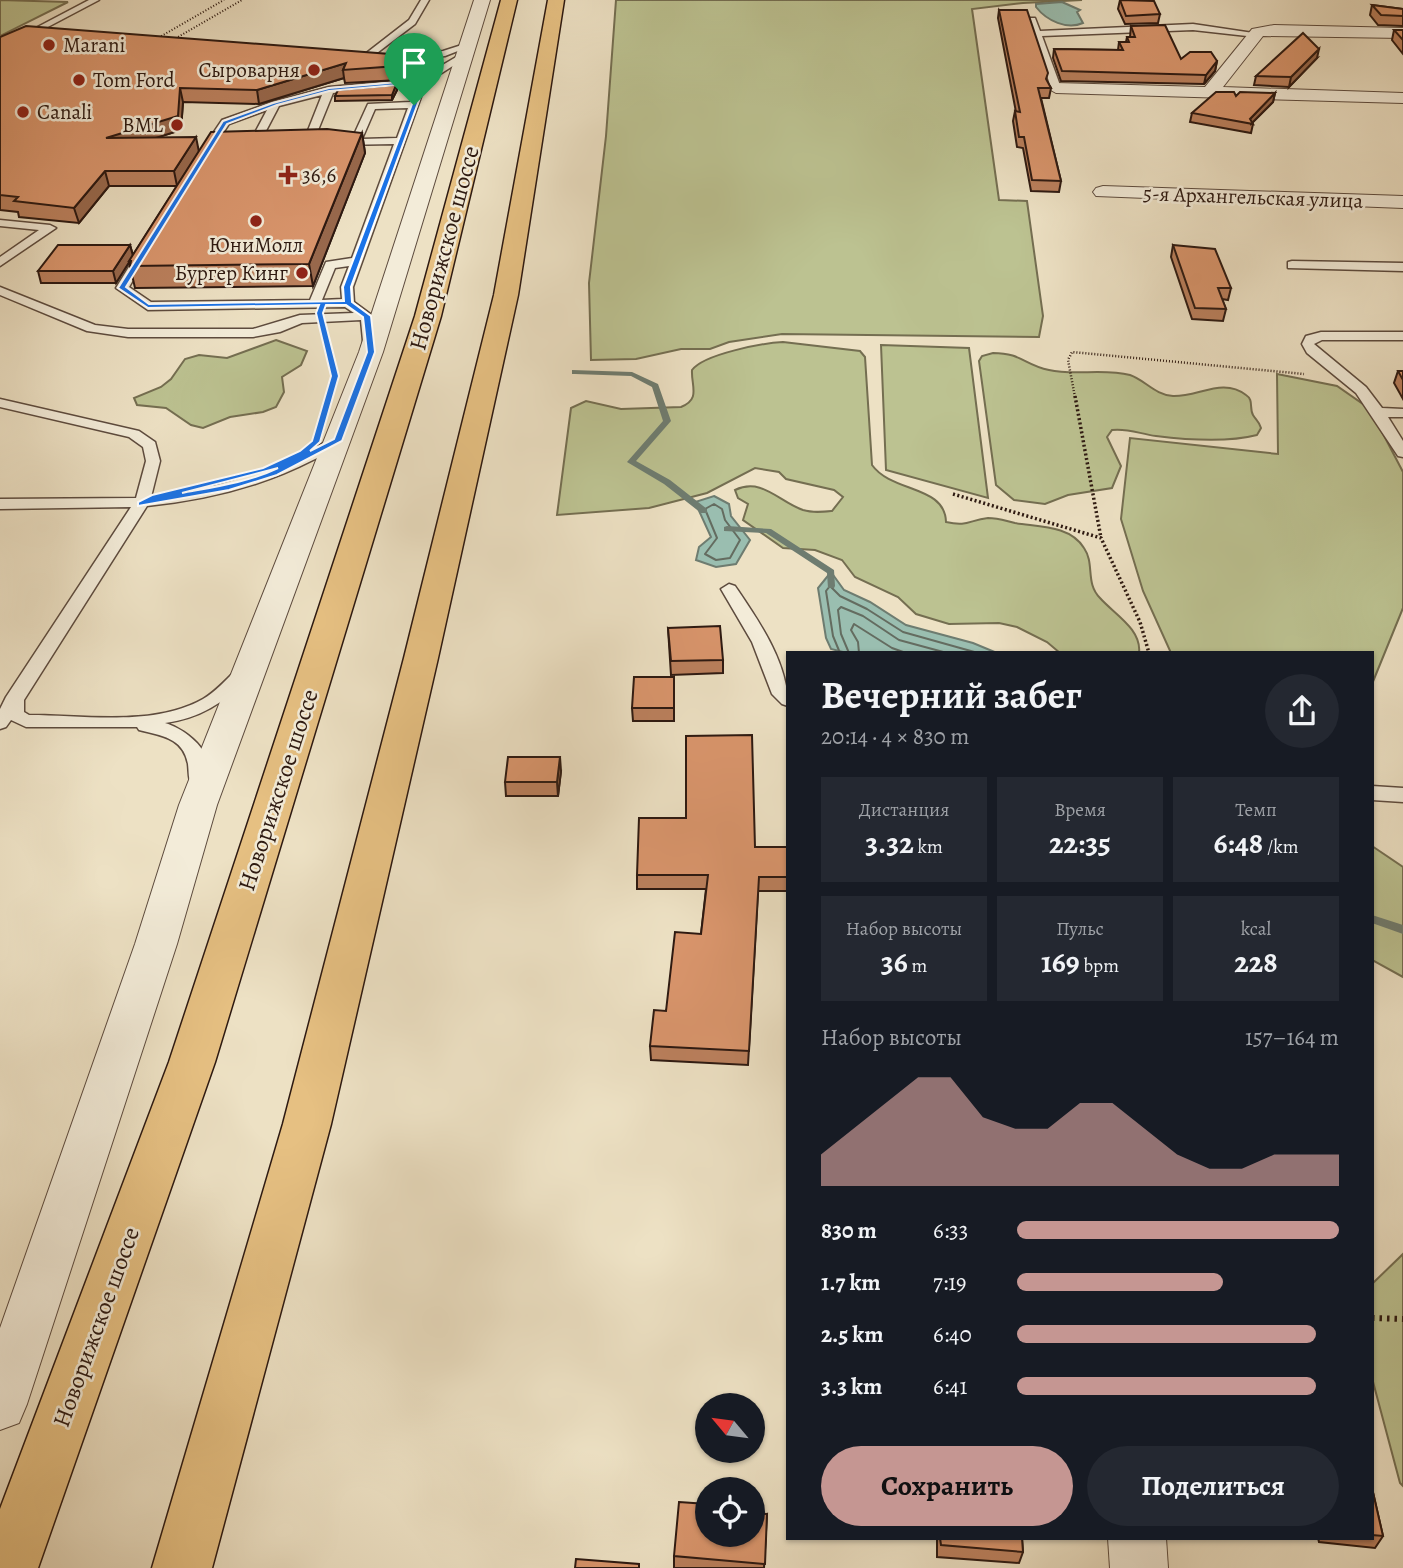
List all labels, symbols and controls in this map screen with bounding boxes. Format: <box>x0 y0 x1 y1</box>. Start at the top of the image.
place label: Marani <box>63 31 125 59</box>
pin <box>384 33 444 105</box>
marker: Marani <box>41 37 57 53</box>
icon: arrive <box>395 44 433 82</box>
place label: Сыроварня <box>199 56 300 84</box>
marker: Сыроварня <box>306 62 322 78</box>
place label: Tom Ford <box>93 66 175 94</box>
marker: Tom Ford <box>71 72 87 88</box>
place label: Canali <box>37 98 92 126</box>
marker: Canali <box>15 104 31 120</box>
place label: BML <box>122 111 163 139</box>
marker: BML <box>169 117 185 133</box>
street label: Новорижское шоссе <box>401 142 487 354</box>
place label: 36,6 <box>302 161 337 189</box>
marker: 36,6 <box>280 167 296 183</box>
street label: 5-я Архангельская улица <box>1142 179 1364 215</box>
marker: ЮниМолл <box>248 213 264 229</box>
place label: ЮниМолл <box>209 231 303 259</box>
place label: Бургер Кинг <box>175 259 288 287</box>
marker: Бургер Кинг <box>294 265 310 281</box>
text: Вечерний забег <box>821 669 1082 721</box>
button: share <box>1265 674 1339 748</box>
street label: Новорижское шоссе <box>230 685 326 895</box>
text: 20:14 · 4 × 830 m <box>821 721 969 752</box>
text: Дистанция <box>859 797 949 823</box>
text: Время <box>1054 797 1106 823</box>
text: Темп <box>1235 797 1277 823</box>
text: 3.32 <box>865 823 914 863</box>
text: 22:35 <box>1049 823 1111 863</box>
text: 6:48 <box>1214 823 1263 863</box>
text: km <box>914 834 943 860</box>
text: /km <box>1263 834 1298 860</box>
text: Набор высоты <box>846 916 962 942</box>
text: Пульс <box>1056 916 1104 942</box>
text: kcal <box>1241 916 1271 942</box>
text: 36 <box>881 942 908 982</box>
text: 169 <box>1041 942 1080 982</box>
text: 228 <box>1234 942 1278 982</box>
text: m <box>908 953 927 979</box>
text: bpm <box>1080 953 1119 979</box>
text: Набор высоты <box>821 1022 962 1053</box>
text: 157–164 m <box>1245 1022 1339 1053</box>
text: 830 m <box>821 1215 877 1246</box>
text: 6:33 <box>933 1215 968 1246</box>
street label: Новорижское шоссе <box>45 1223 147 1431</box>
text: 1.7 km <box>821 1267 881 1298</box>
text: 7:19 <box>933 1267 966 1298</box>
text: 2.5 km <box>821 1319 883 1350</box>
text: 6:40 <box>933 1319 972 1350</box>
text: 3.3 km <box>821 1371 882 1402</box>
text: 6:41 <box>933 1371 967 1402</box>
north arrow <box>695 1393 765 1463</box>
map controls <box>695 1393 765 1547</box>
button: Сохранить <box>821 1446 1073 1526</box>
button: Поделиться <box>1087 1446 1339 1526</box>
button: locate <box>695 1477 765 1547</box>

